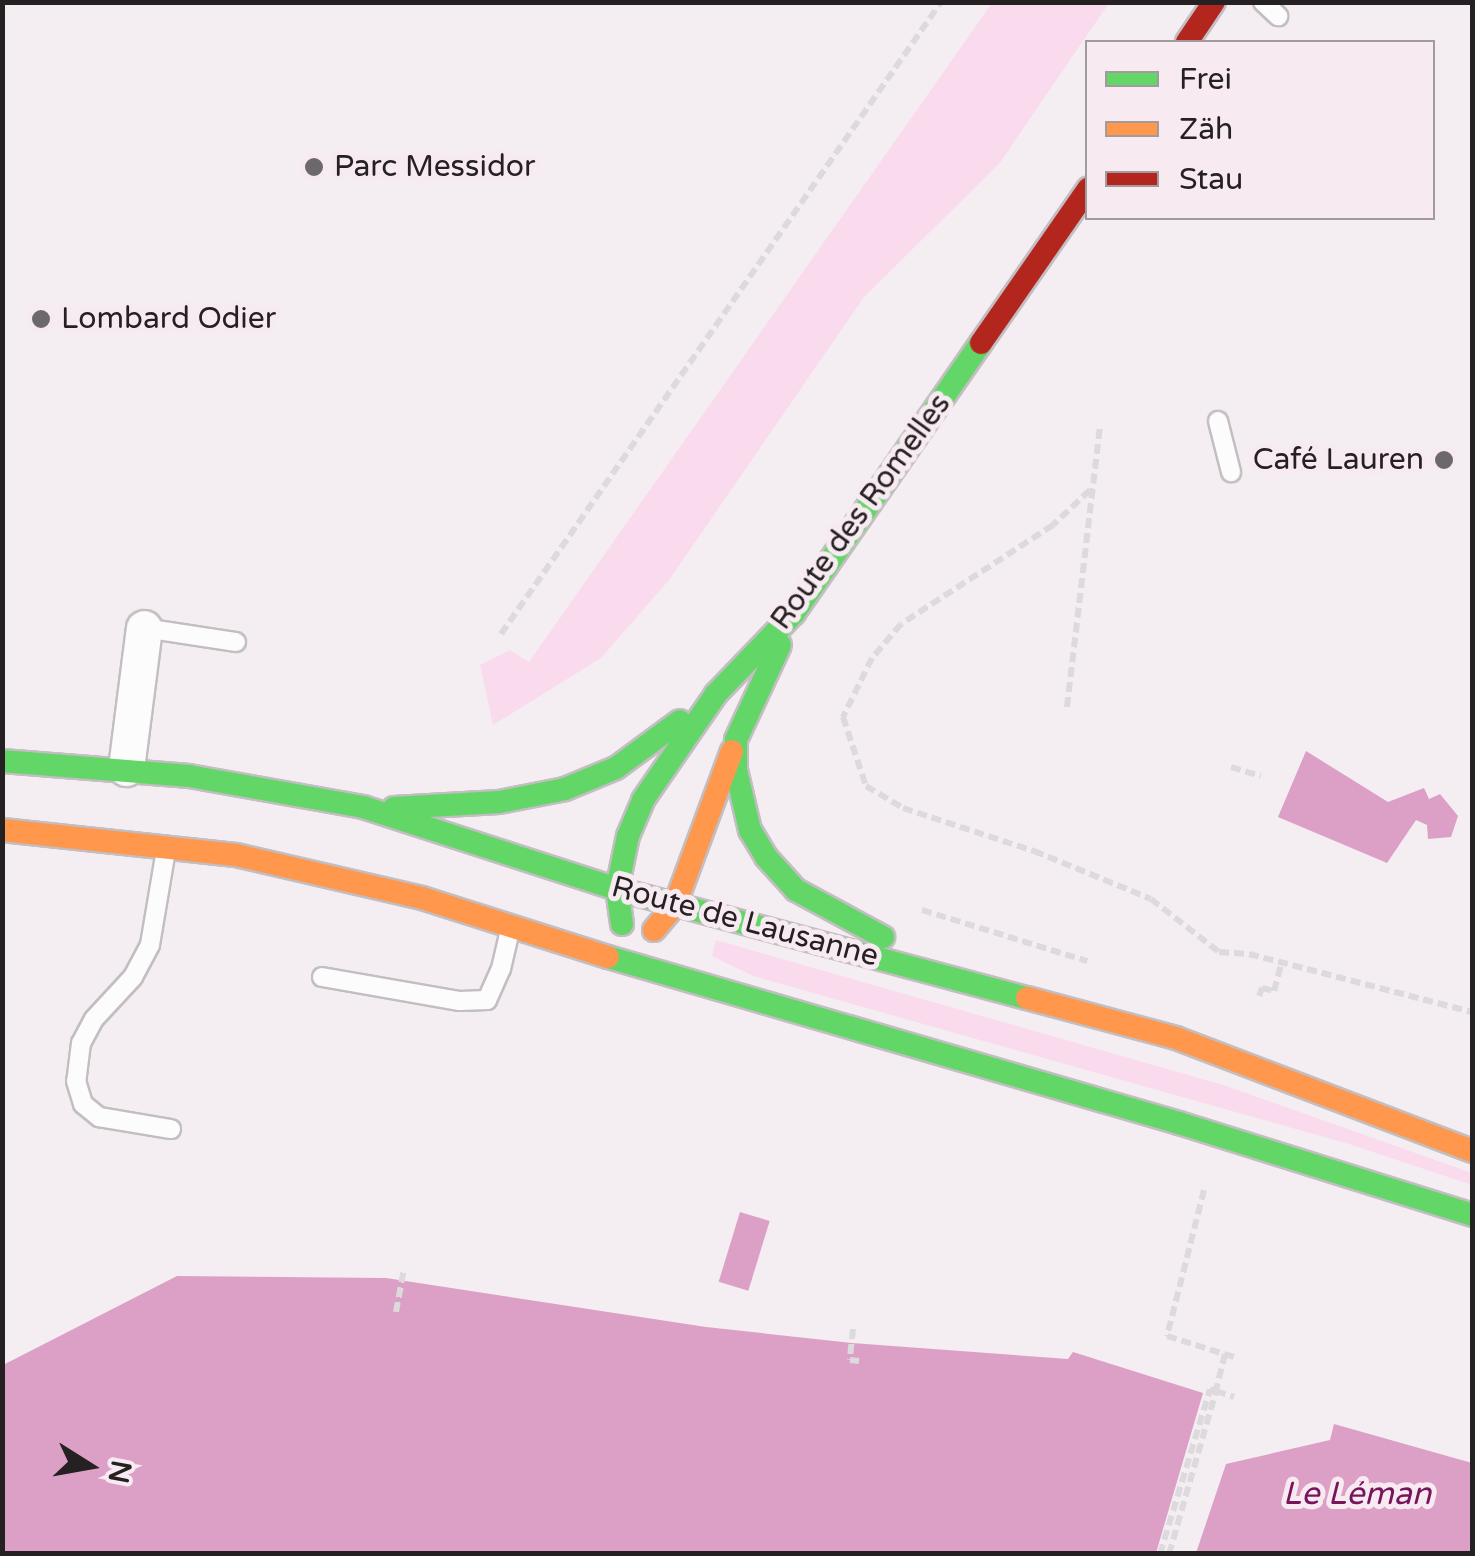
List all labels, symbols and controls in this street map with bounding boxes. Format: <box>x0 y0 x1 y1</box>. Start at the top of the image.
legend <box>1085 40 1435 220</box>
text: Frei <box>1179 61 1232 98</box>
text: Zäh <box>1179 111 1233 148</box>
place label: Parc Messidor <box>334 149 536 185</box>
marker: Parc Messidor <box>303 156 325 178</box>
text: Stau <box>1179 161 1243 198</box>
place label: Lombard Odier <box>61 301 276 337</box>
marker: Lombard Odier <box>30 308 52 330</box>
street label: Route des Romelles <box>763 387 959 637</box>
place label: Café Lauren <box>1253 442 1424 478</box>
marker: Café Lauren <box>1433 449 1455 471</box>
street label: Route de Lausanne <box>608 869 882 975</box>
north arrow <box>40 1416 140 1516</box>
text: N <box>101 1457 138 1486</box>
water label: Le Léman <box>1283 1475 1431 1513</box>

